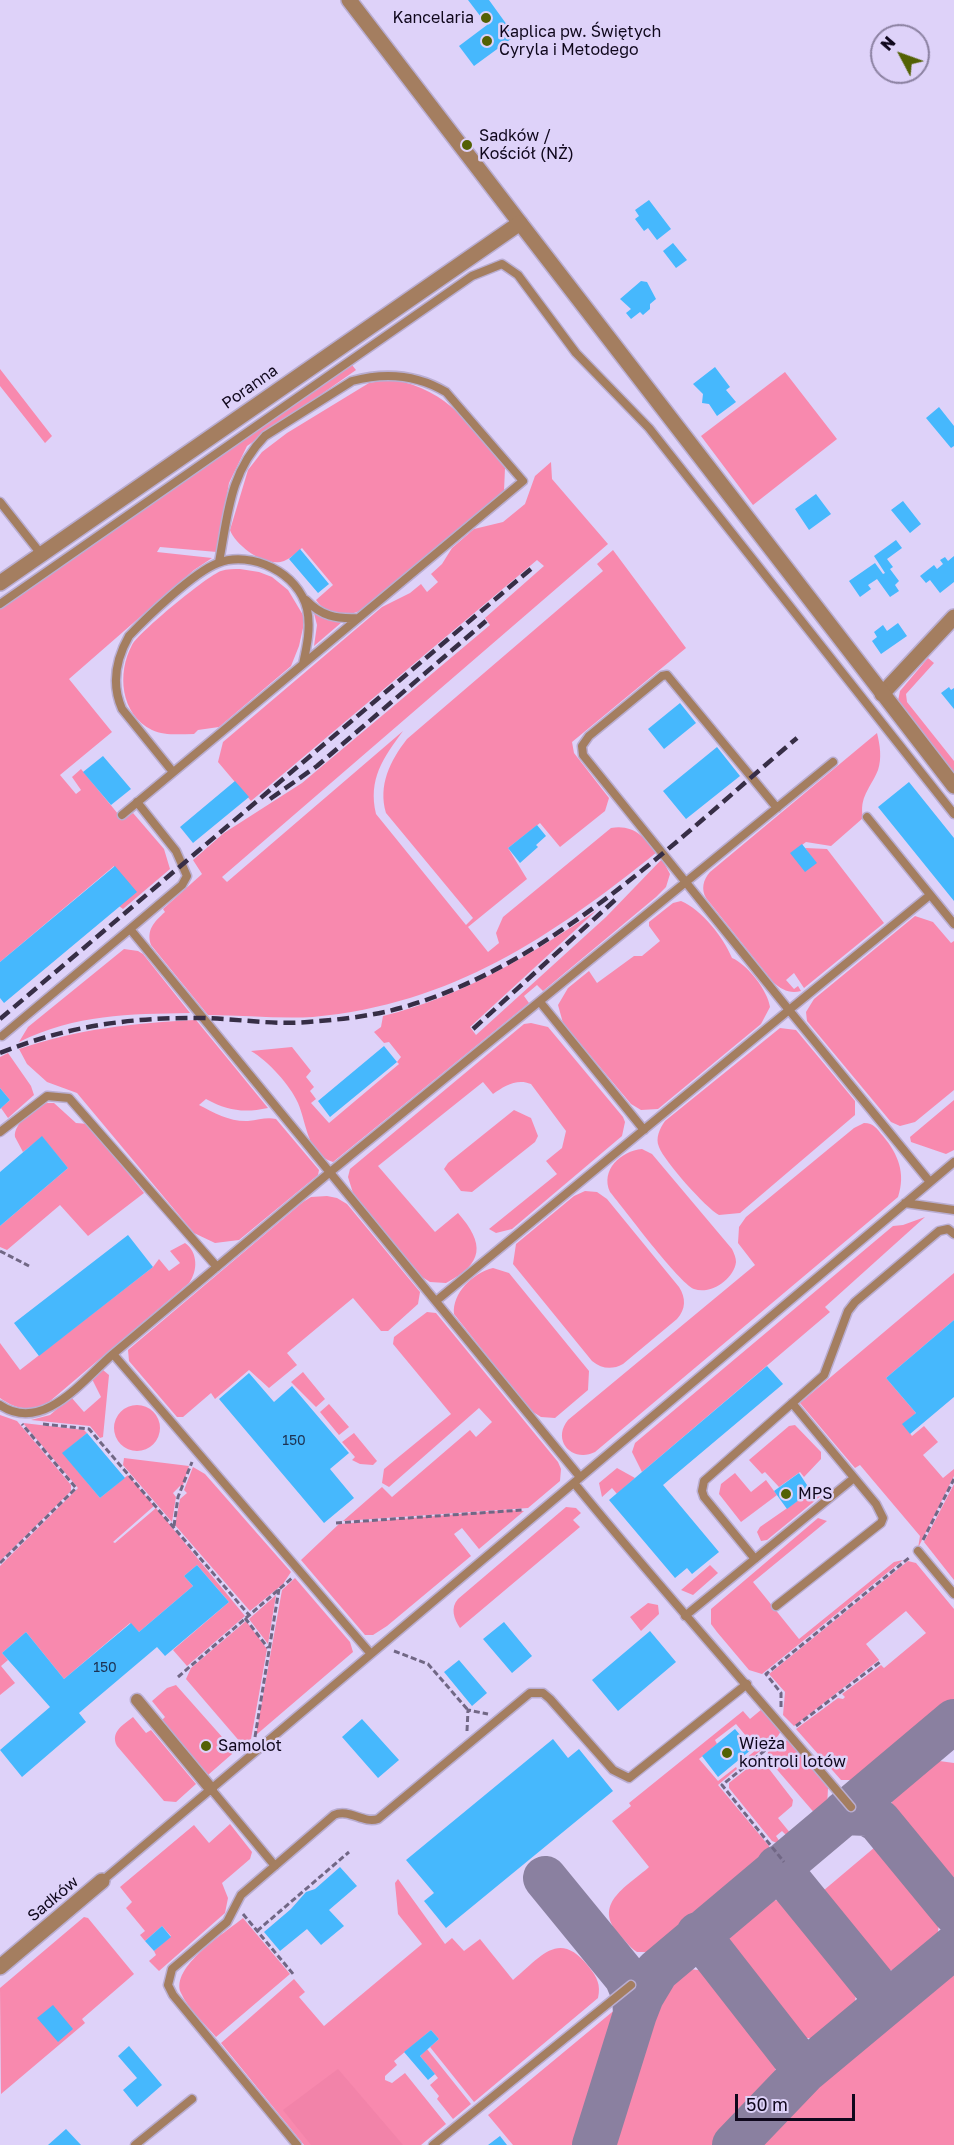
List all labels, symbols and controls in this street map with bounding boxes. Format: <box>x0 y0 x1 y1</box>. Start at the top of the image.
place label: Kancelaria <box>393 8 474 28</box>
marker: Kancelaria <box>479 11 493 25</box>
place label: Kaplica pw. Świętych Cyryla i Metodego <box>499 22 661 60</box>
north arrow <box>870 24 930 84</box>
text: N <box>876 32 899 55</box>
marker: Kaplica pw. Świętych Cyryla i Metodego <box>480 34 494 48</box>
place label: Sadków / Kościół (NŻ) <box>479 126 574 164</box>
marker: Sadków / Kościół (NŻ) <box>460 138 474 152</box>
street label: Poranna <box>218 361 282 413</box>
house number: 150 <box>282 1433 306 1449</box>
place label: MPS <box>798 1484 832 1504</box>
marker: MPS <box>779 1487 793 1501</box>
house number: 150 <box>93 1660 117 1676</box>
place label: Wieża kontroli lotów <box>739 1734 846 1772</box>
place label: Samolot <box>218 1736 282 1756</box>
marker: Samolot <box>199 1739 213 1753</box>
marker: Wieża kontroli lotów <box>720 1746 734 1760</box>
street label: Sadków <box>24 1872 82 1926</box>
scale bar <box>738 2082 858 2120</box>
text: 50 m <box>746 2093 788 2115</box>

